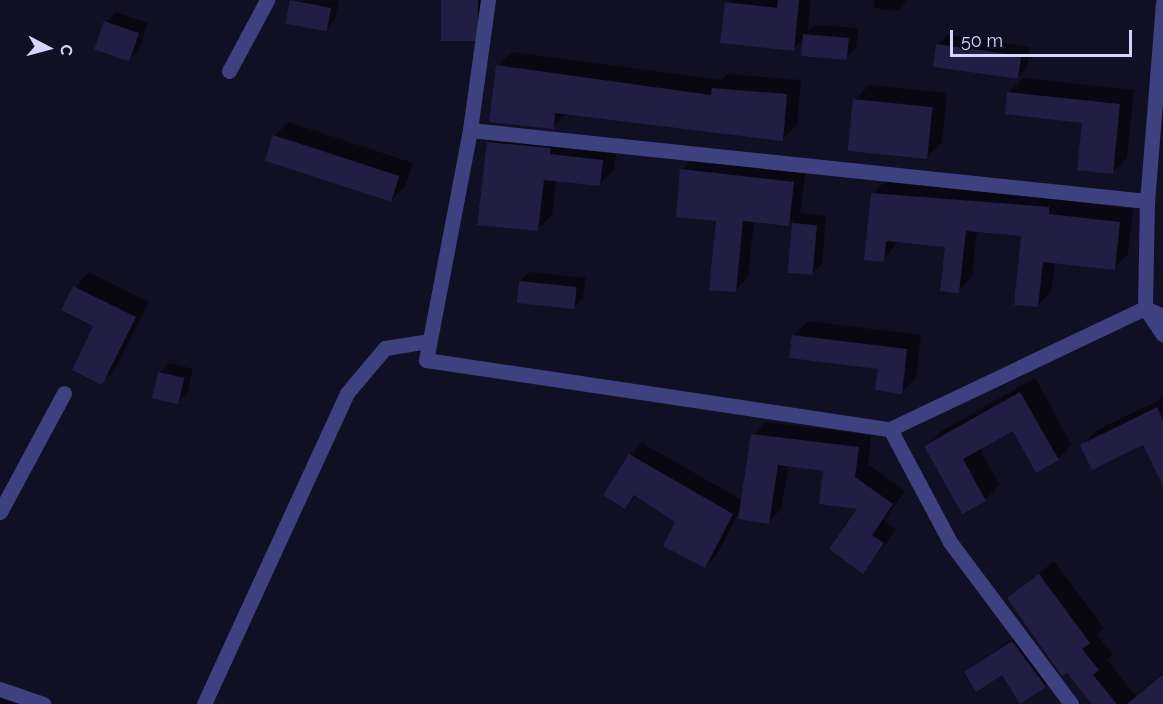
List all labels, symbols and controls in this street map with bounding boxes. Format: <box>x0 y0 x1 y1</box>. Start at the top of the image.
north arrow <box>18 18 78 78</box>
scale bar <box>953 18 1134 56</box>
text: 50 m <box>961 30 1003 51</box>
text: С <box>56 43 76 56</box>

